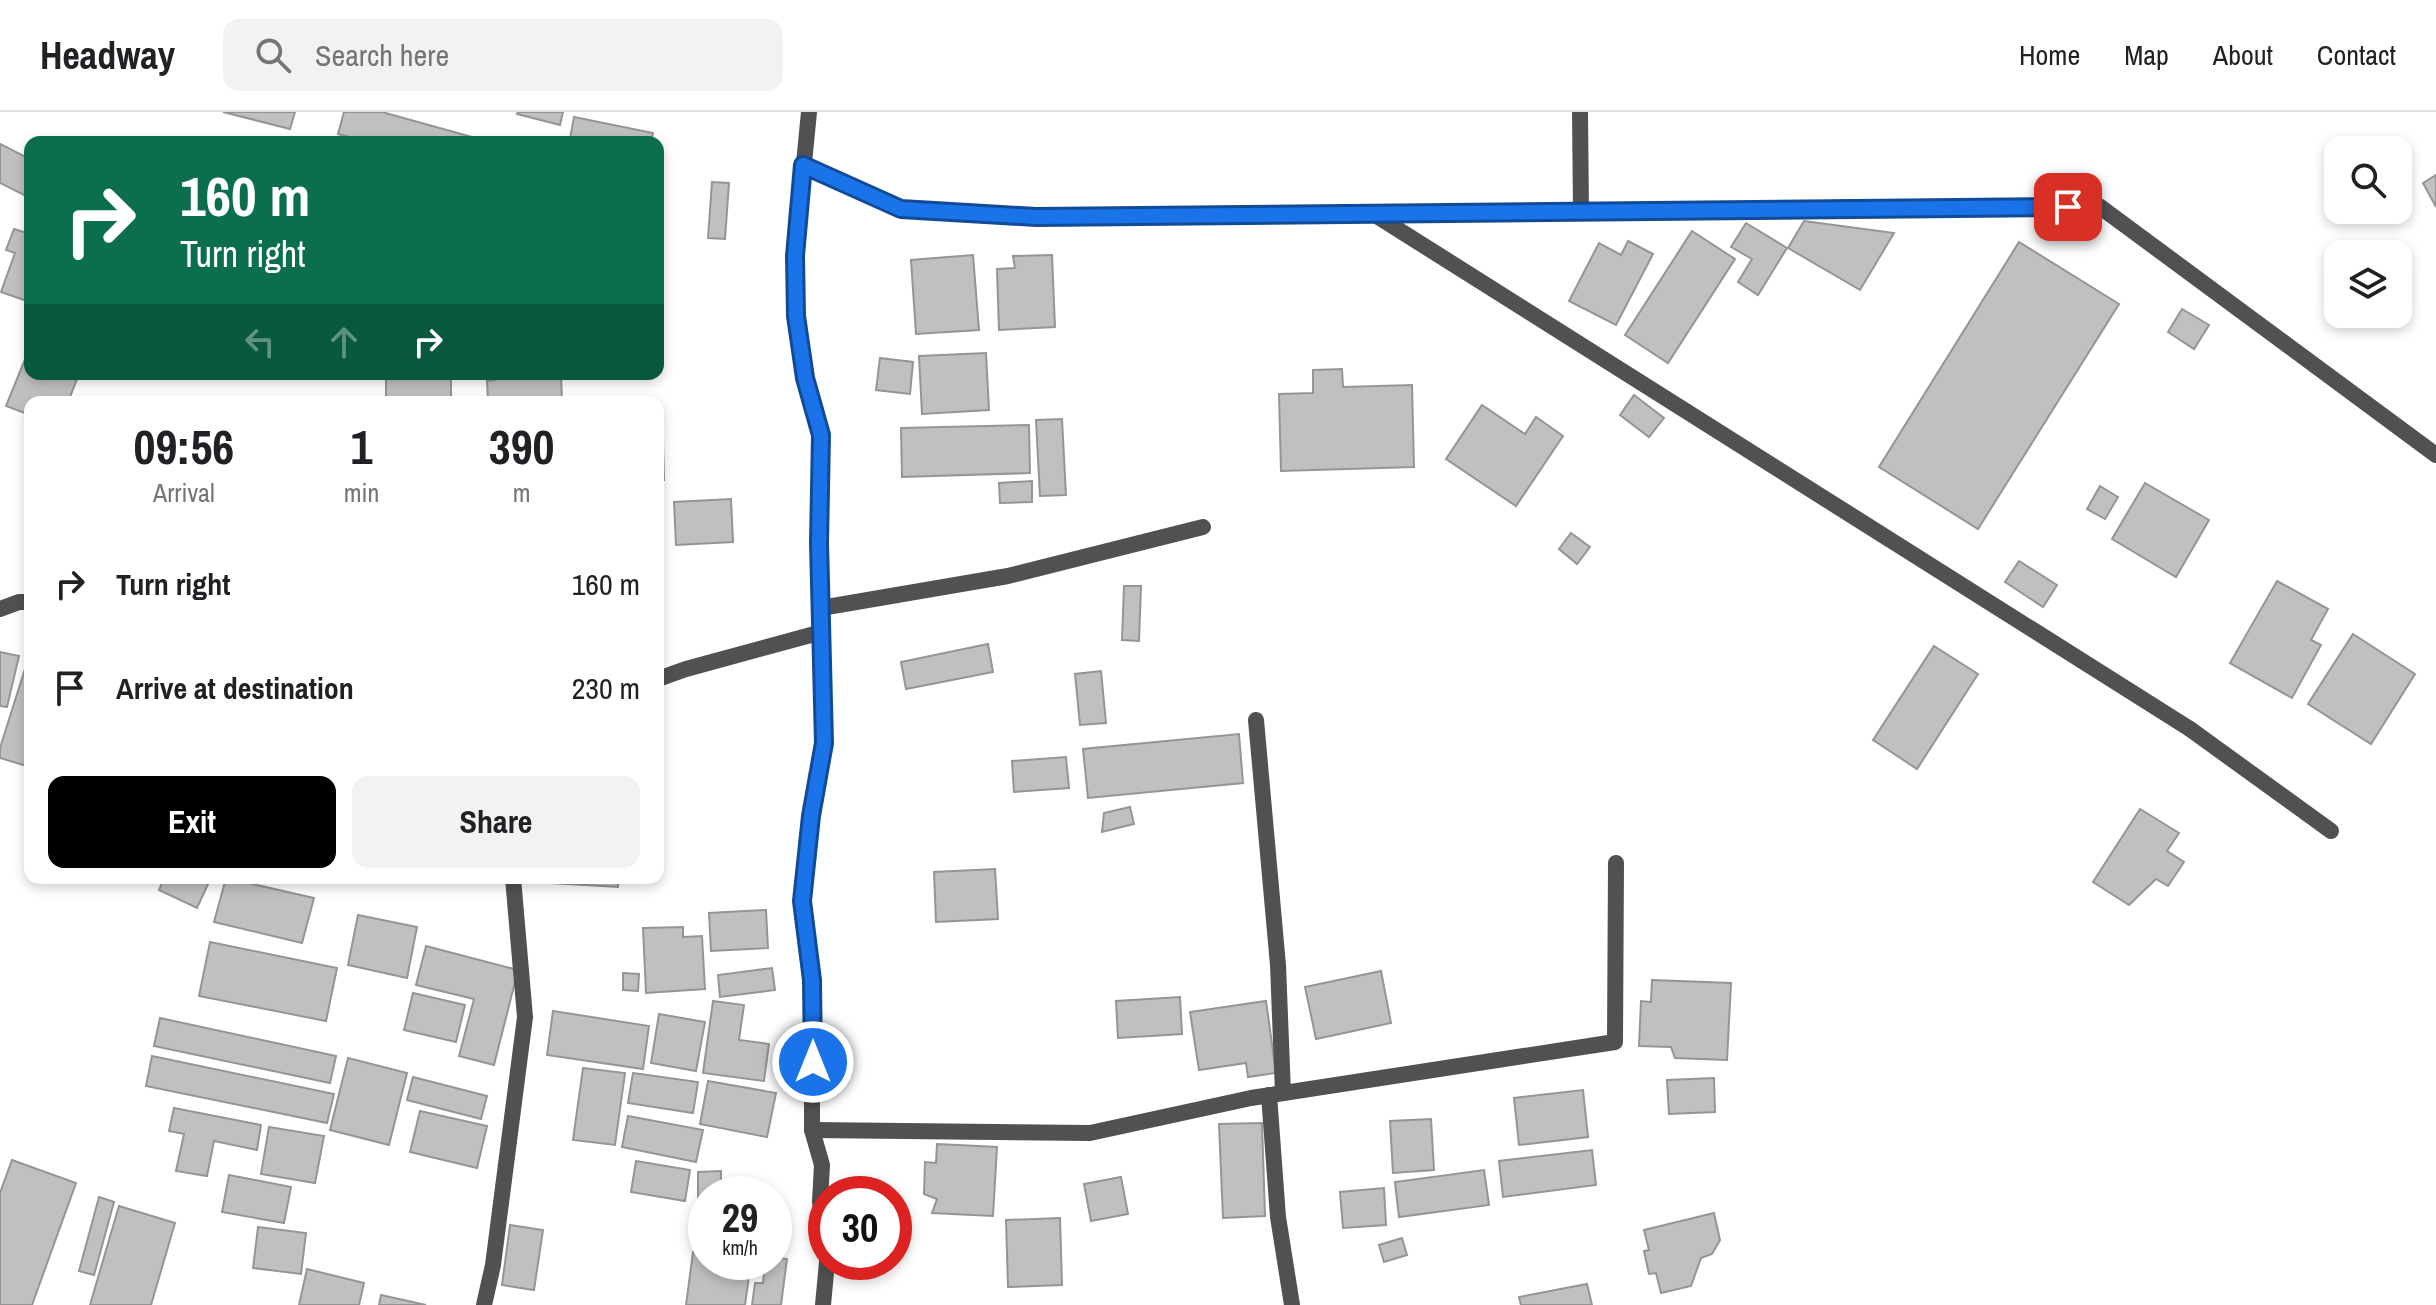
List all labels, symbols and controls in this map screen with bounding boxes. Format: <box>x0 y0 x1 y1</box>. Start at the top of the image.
search box <box>223 19 783 91</box>
text: Headway <box>40 30 175 81</box>
icon: search <box>251 33 295 77</box>
text: Search here <box>315 35 449 75</box>
text: Home <box>2019 36 2080 74</box>
text: Map <box>2124 36 2169 74</box>
text: About <box>2213 36 2273 74</box>
text: Contact <box>2317 36 2396 74</box>
map controls <box>2324 136 2412 328</box>
button: search <box>2324 136 2412 224</box>
text: 160 m <box>180 158 310 233</box>
icon: right <box>48 168 152 272</box>
pin <box>2034 173 2102 241</box>
icon: arrive <box>2046 185 2090 229</box>
text: Turn right <box>180 230 305 278</box>
button: layers <box>2324 240 2412 328</box>
icon: left <box>238 320 282 364</box>
icon: ahead <box>322 320 366 364</box>
icon: right <box>406 320 450 364</box>
text: 09:56 <box>134 414 234 479</box>
text: 1 <box>351 414 372 479</box>
text: 390 <box>489 414 554 479</box>
text: Arrival <box>153 475 215 510</box>
text: min <box>344 475 379 510</box>
text: m <box>513 475 531 510</box>
icon: right <box>48 562 92 606</box>
text: Turn right <box>116 564 230 604</box>
text: 160 m <box>572 564 640 604</box>
icon: arrive <box>48 666 92 710</box>
text: Arrive at destination <box>116 668 354 708</box>
text: 230 m <box>572 668 640 708</box>
button: Exit <box>48 776 336 868</box>
button: Share <box>352 776 640 868</box>
position arrow <box>771 1020 855 1104</box>
speed limit sign: 30 <box>808 1176 912 1280</box>
text: 29 <box>722 1191 758 1244</box>
text: km/h <box>722 1234 758 1261</box>

